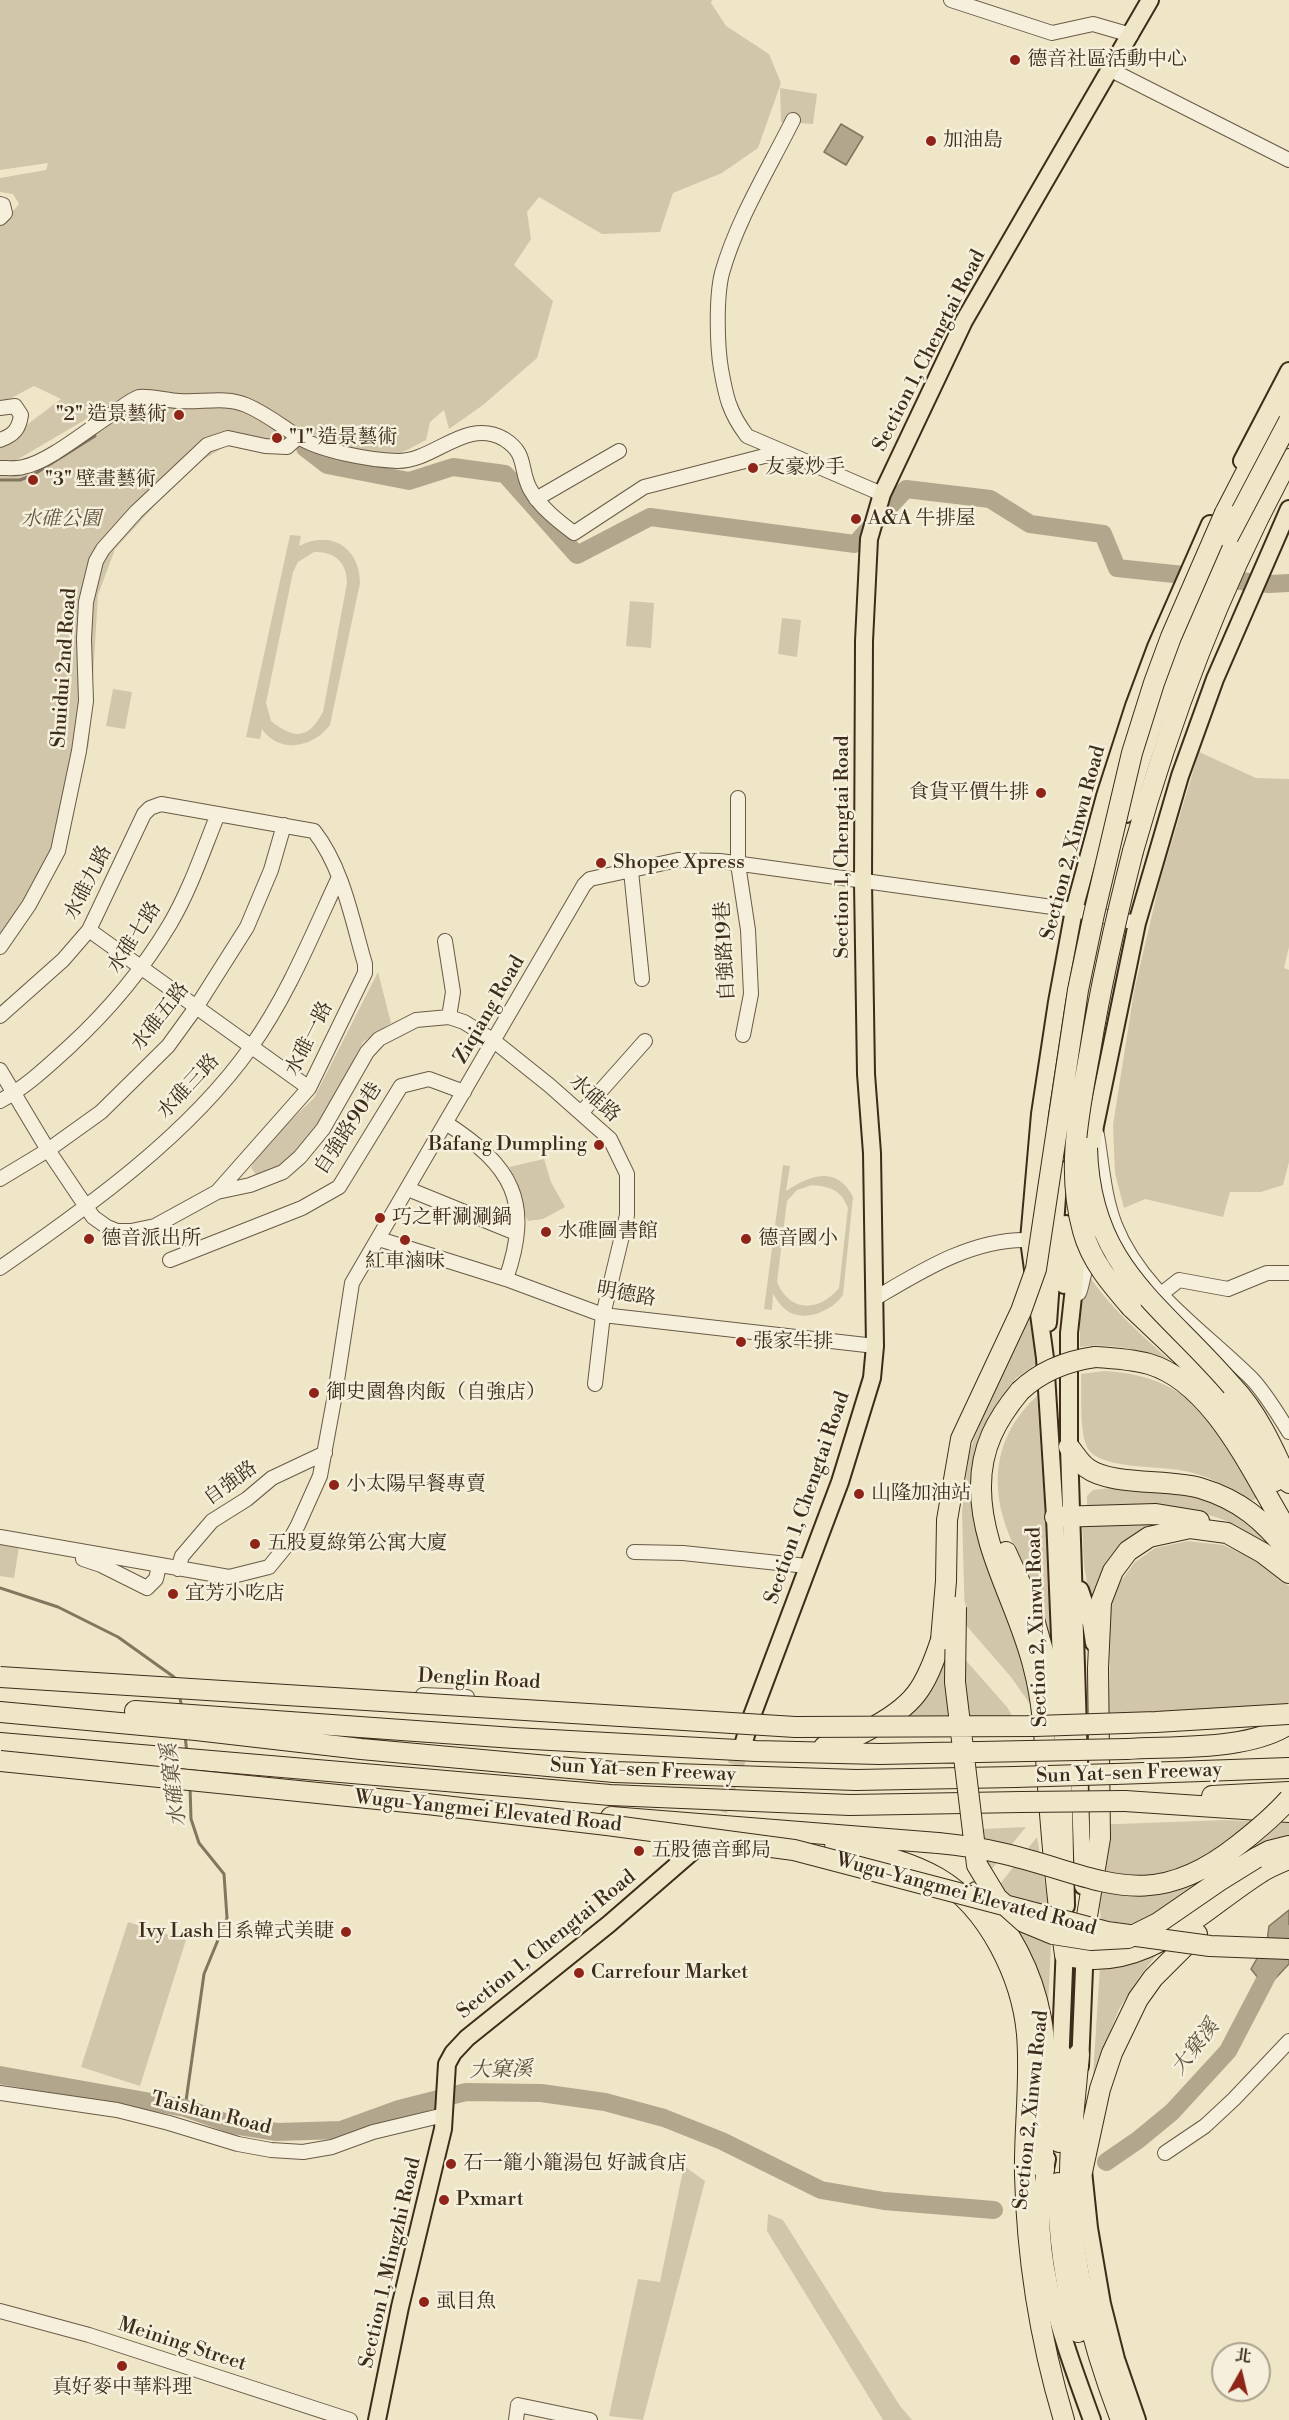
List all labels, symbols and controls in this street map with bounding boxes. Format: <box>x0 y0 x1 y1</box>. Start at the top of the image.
place label: 德音社區活動中心 <box>1027 48 1187 72</box>
marker: 德音社區活動中心 <box>1008 53 1022 67</box>
place label: 加油島 <box>943 129 1003 153</box>
marker: 加油島 <box>924 134 938 148</box>
street label: Section 1, Chengtai Road <box>869 246 991 456</box>
place label: "2" 造景藝術 <box>56 403 167 427</box>
marker: "2" 造景藝術 <box>172 408 186 422</box>
place label: "1" 造景藝術 <box>289 426 398 450</box>
marker: "1" 造景藝術 <box>270 431 284 445</box>
place label: 友豪炒手 <box>765 456 845 480</box>
marker: 友豪炒手 <box>746 461 760 475</box>
place label: "3" 壁畫藝術 <box>45 468 156 492</box>
marker: "3" 壁畫藝術 <box>26 473 40 487</box>
place label: A&A 牛排屋 <box>868 507 976 531</box>
park label: 水碓公園 <box>21 508 101 532</box>
marker: A&A 牛排屋 <box>849 512 863 526</box>
street label: Shuidui 2nd Road <box>47 587 83 749</box>
street label: Section 1, Chengtai Road <box>831 735 855 959</box>
street label: Section 2, Xinwu Road <box>1036 743 1112 943</box>
place label: 食貨平價牛排 <box>909 781 1029 805</box>
marker: 食貨平價牛排 <box>1034 786 1048 800</box>
street label: 水碓九路 <box>60 842 118 924</box>
place label: Shopee Xpress <box>613 851 745 875</box>
marker: Shopee Xpress <box>594 856 608 870</box>
street label: 水碓七路 <box>103 898 167 978</box>
street label: 自強路19巷 <box>711 900 741 1002</box>
street label: Ziqiang Road <box>449 952 531 1068</box>
street label: 水碓五路 <box>127 978 195 1056</box>
street label: 水碓一路 <box>281 998 339 1080</box>
street label: 水碓三路 <box>153 1050 225 1124</box>
street label: 水碓路 <box>564 1070 624 1128</box>
street label: 自強路90巷 <box>310 1078 388 1180</box>
place label: Bafang Dumpling <box>428 1133 587 1157</box>
marker: Bafang Dumpling <box>592 1138 606 1152</box>
place label: 巧之軒涮涮鍋 <box>392 1206 512 1230</box>
marker: 巧之軒涮涮鍋 <box>373 1211 387 1225</box>
place label: 水碓圖書館 <box>558 1220 658 1244</box>
marker: 水碓圖書館 <box>539 1225 553 1239</box>
place label: 德音派出所 <box>101 1227 201 1251</box>
place label: 德音國小 <box>758 1227 838 1251</box>
marker: 德音派出所 <box>82 1232 96 1246</box>
marker: 德音國小 <box>739 1232 753 1246</box>
marker: 紅車滷味 <box>398 1233 412 1247</box>
place label: 紅車滷味 <box>365 1250 445 1274</box>
street label: 明德路 <box>594 1278 658 1312</box>
place label: 張家牛排 <box>753 1330 833 1354</box>
marker: 張家牛排 <box>734 1335 748 1349</box>
place label: 御史園魯肉飯（自強店） <box>326 1381 546 1405</box>
marker: 御史園魯肉飯（自強店） <box>307 1386 321 1400</box>
street label: Section 1, Chengtai Road <box>760 1389 856 1607</box>
street label: 自強路 <box>200 1457 262 1511</box>
place label: 小太陽早餐專賣 <box>346 1473 486 1497</box>
marker: 小太陽早餐專賣 <box>327 1478 341 1492</box>
place label: 山隆加油站 <box>871 1482 971 1506</box>
marker: 山隆加油站 <box>852 1487 866 1501</box>
street label: Section 2, Xinwu Road <box>1023 1526 1053 1728</box>
place label: 五股夏綠第公寓大廈 <box>267 1532 447 1556</box>
marker: 五股夏綠第公寓大廈 <box>248 1537 262 1551</box>
place label: 宜芳小吃店 <box>185 1582 285 1606</box>
marker: 宜芳小吃店 <box>166 1587 180 1601</box>
street label: Denglin Road <box>417 1665 541 1695</box>
water label: 水確窠溪 <box>157 1742 193 1828</box>
street label: Sun Yat-sen Freeway <box>549 1754 737 1788</box>
street label: Sun Yat-sen Freeway <box>1036 1759 1222 1789</box>
street label: Wugu-Yangmei Elevated Road <box>353 1786 623 1838</box>
place label: 五股德音郵局 <box>651 1839 771 1863</box>
marker: 五股德音郵局 <box>632 1844 646 1858</box>
street label: Wugu-Yangmei Elevated Road <box>833 1849 1099 1941</box>
street label: Section 1, Chengtai Road <box>453 1865 641 2025</box>
place label: Ivy Lash日系韓式美睫 <box>139 1920 334 1944</box>
marker: Ivy Lash日系韓式美睫 <box>339 1925 353 1939</box>
place label: Carrefour Market <box>591 1961 748 1985</box>
marker: Carrefour Market <box>572 1966 586 1980</box>
street label: Section 2, Xinwu Road <box>1010 2009 1054 2211</box>
water label: 大窠溪 <box>1167 2015 1225 2081</box>
water label: 大窠溪 <box>469 2058 533 2084</box>
street label: Taishan Road <box>149 2087 273 2141</box>
place label: 石一籠小籠湯包 好誠食店 <box>463 2152 687 2176</box>
street label: Section 1, Mingzhi Road <box>355 2155 427 2371</box>
marker: 石一籠小籠湯包 好誠食店 <box>444 2157 458 2171</box>
place label: Pxmart <box>456 2188 524 2212</box>
marker: Pxmart <box>437 2193 451 2207</box>
place label: 虱目魚 <box>436 2290 496 2314</box>
marker: 虱目魚 <box>417 2295 431 2309</box>
street label: Meining Street <box>115 2313 249 2377</box>
north arrow <box>1211 2342 1271 2402</box>
text: 北 <box>1234 2345 1253 2367</box>
marker: 真好麥中華料理 <box>115 2359 129 2373</box>
place label: 真好麥中華料理 <box>52 2376 192 2400</box>

